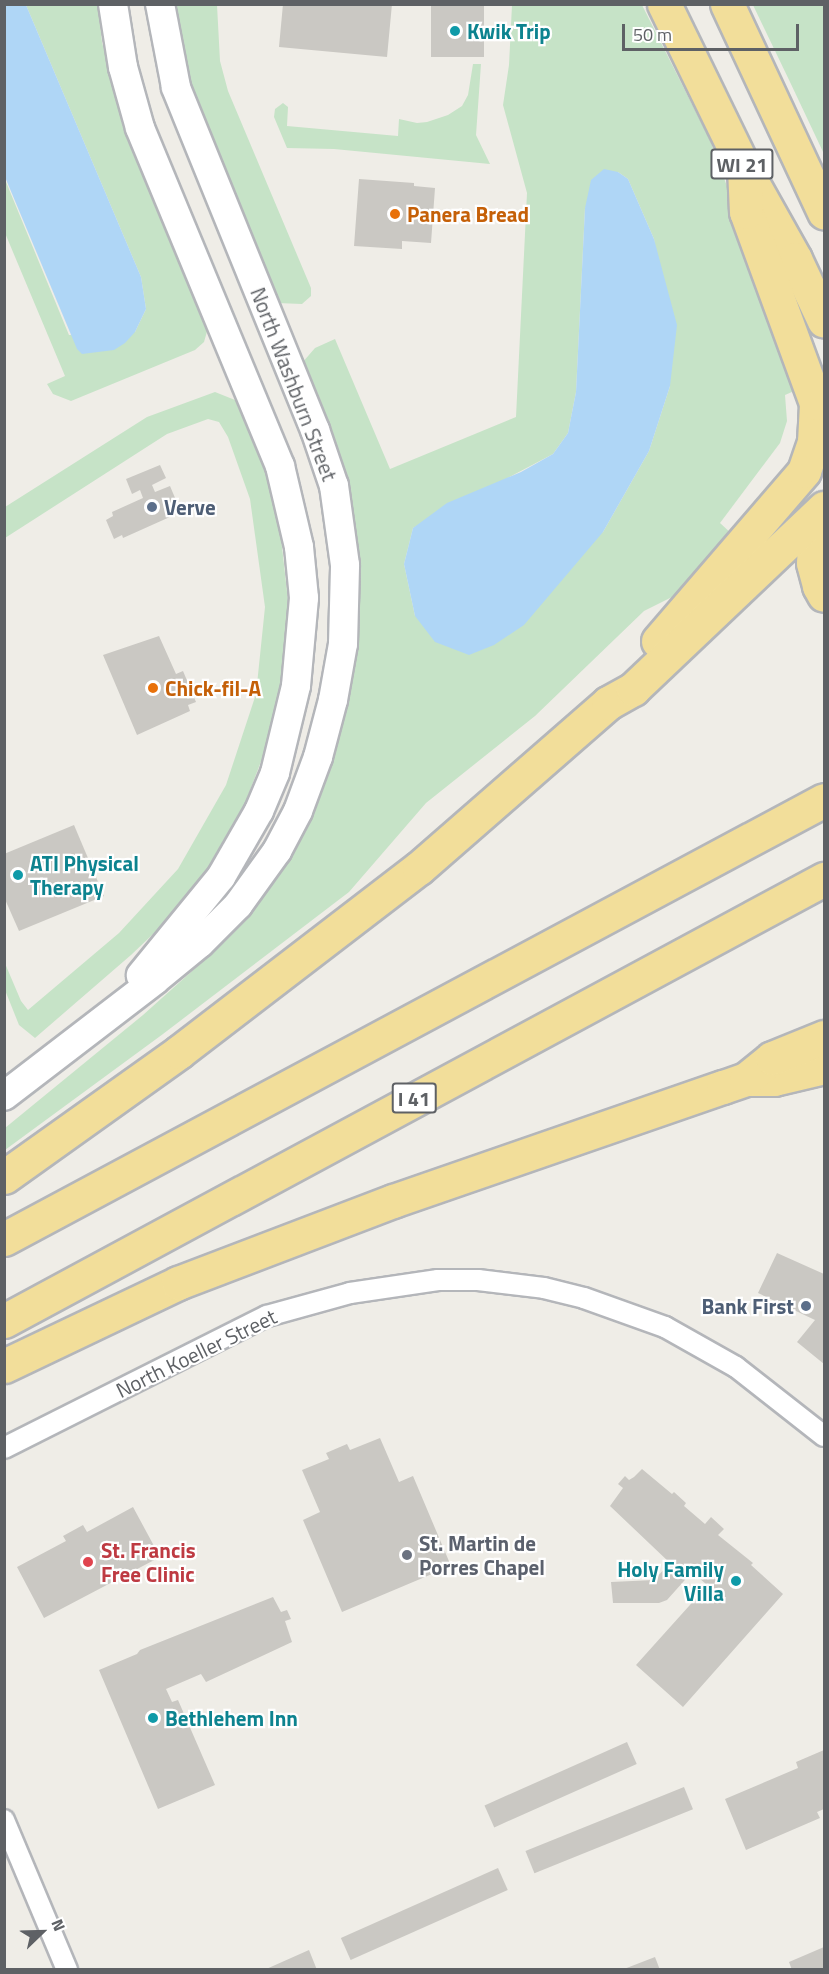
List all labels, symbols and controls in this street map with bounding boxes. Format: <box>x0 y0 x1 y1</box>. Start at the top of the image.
scale bar <box>625 12 802 50</box>
place label: Kwik Trip <box>467 18 551 44</box>
text: 50 m <box>633 21 672 48</box>
marker: Kwik Trip <box>448 24 462 38</box>
road number: WI 21 <box>709 147 775 181</box>
place label: Panera Bread <box>407 201 529 227</box>
marker: Panera Bread <box>388 207 402 221</box>
street label: North Washburn Street <box>245 284 343 484</box>
place label: Verve <box>164 494 216 520</box>
marker: Verve <box>145 500 159 514</box>
place label: Chick-fil-A <box>165 675 261 701</box>
marker: Chick-fil-A <box>146 681 160 695</box>
place label: ATI Physical Therapy <box>30 850 139 900</box>
marker: ATI Physical Therapy <box>11 868 25 882</box>
road number: I 41 <box>392 1081 436 1115</box>
place label: Bank First <box>701 1293 794 1319</box>
marker: Bank First <box>799 1299 813 1313</box>
street label: North Koeller Street <box>112 1303 280 1403</box>
place label: St. Martin de Porres Chapel <box>419 1530 545 1580</box>
place label: St. Francis Free Clinic <box>101 1537 196 1587</box>
marker: St. Martin de Porres Chapel <box>400 1548 414 1562</box>
marker: St. Francis Free Clinic <box>79 1553 97 1571</box>
place label: Holy Family Villa <box>617 1556 724 1606</box>
marker: Holy Family Villa <box>729 1574 743 1588</box>
place label: Bethlehem Inn <box>165 1705 298 1731</box>
marker: Bethlehem Inn <box>146 1711 160 1725</box>
north arrow <box>12 1902 72 1962</box>
text: N <box>45 1915 72 1935</box>

